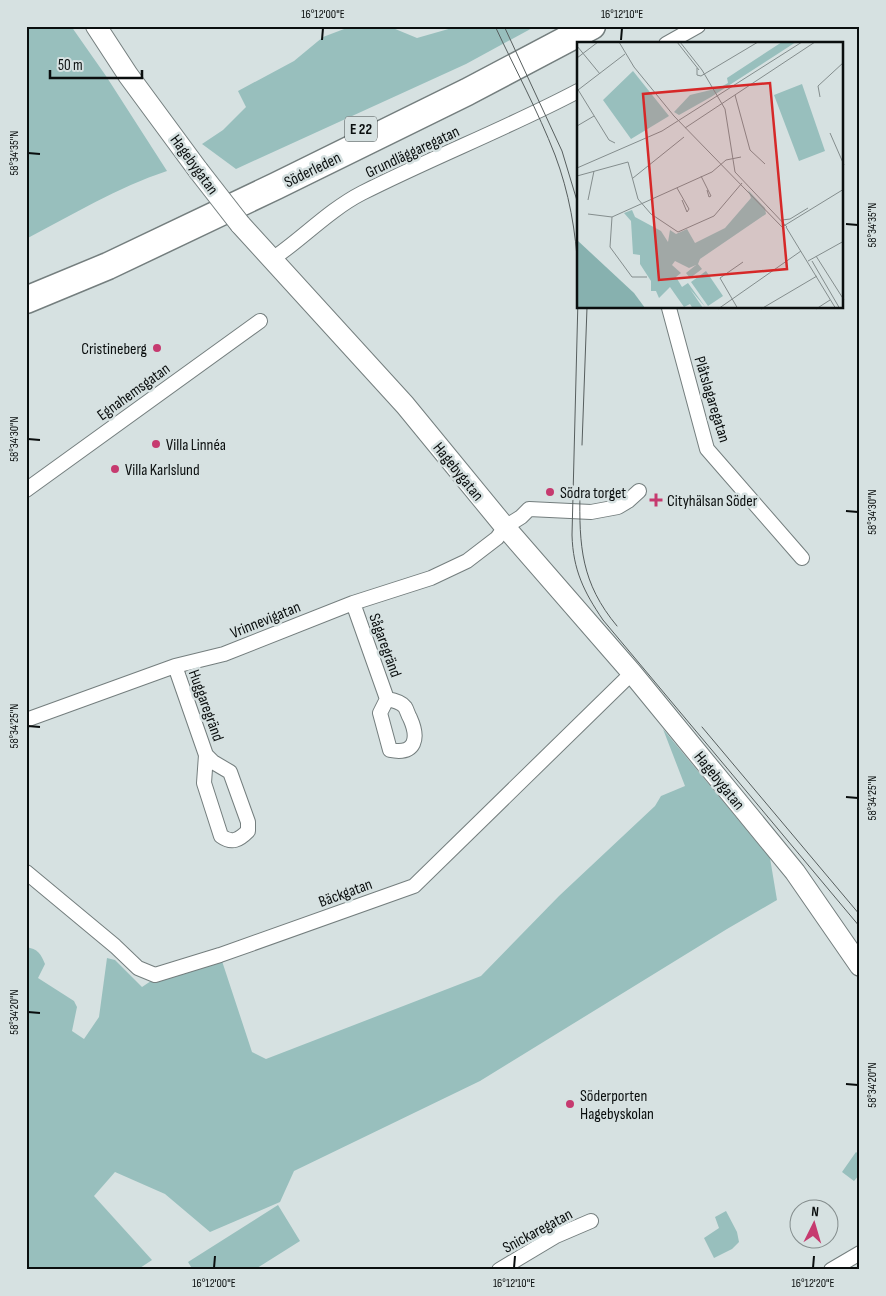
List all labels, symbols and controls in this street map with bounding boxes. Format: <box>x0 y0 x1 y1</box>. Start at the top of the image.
text: 16°12'00"E <box>301 7 345 22</box>
text: 16°12'10"E <box>601 7 643 22</box>
inset map <box>577 42 844 309</box>
scale bar <box>50 48 142 80</box>
text: 50 m <box>58 56 83 75</box>
road number: E 22 <box>345 116 377 142</box>
street label: Grundläggaregatan <box>363 122 463 182</box>
text: 58°34'35"N <box>7 131 22 175</box>
street label: Hagebygatan <box>166 131 222 199</box>
street label: Söderleden <box>281 149 344 192</box>
text: 58°34'35"N <box>865 203 880 247</box>
place label: Cristineberg <box>81 340 147 359</box>
marker: Cristineberg <box>151 342 163 354</box>
street label: Plåtslagaregatan <box>689 354 734 445</box>
street label: Egnahemsgatan <box>94 359 174 425</box>
text: 58°34'30"N <box>7 416 22 462</box>
place label: Villa Linnéa <box>166 436 226 455</box>
marker: Villa Linnéa <box>150 438 162 450</box>
street label: Hagebygatan <box>429 439 487 505</box>
place label: Villa Karlslund <box>125 461 200 480</box>
marker: Villa Karlslund <box>109 463 121 475</box>
place label: Södra torget <box>560 484 626 503</box>
marker: Södra torget <box>544 486 556 498</box>
text: 58°34'30"N <box>865 489 880 535</box>
place label: Cityhälsan Söder <box>667 492 758 511</box>
marker: Cityhälsan Söder <box>649 493 663 507</box>
street label: Vrinnevigatan <box>228 598 303 643</box>
street label: Sågaregränd <box>364 611 405 680</box>
street label: Huggaregränd <box>184 667 227 744</box>
text: 58°34'25"N <box>7 704 22 748</box>
street label: Hagebygatan <box>690 748 748 814</box>
text: 58°34'25"N <box>865 776 880 820</box>
street label: Bäckgatan <box>316 875 375 912</box>
text: 58°34'20"N <box>7 989 22 1035</box>
text: 58°34'20"N <box>865 1062 880 1108</box>
place label: Söderporten Hagebyskolan <box>580 1087 654 1124</box>
marker: Söderporten Hagebyskolan <box>564 1098 576 1110</box>
north arrow <box>788 1198 838 1248</box>
text: N <box>811 1203 820 1220</box>
street label: Snickaregatan <box>500 1205 576 1258</box>
text: 16°12'00"E <box>192 1276 236 1291</box>
text: 16°12'10"E <box>493 1276 535 1291</box>
text: 16°12'20"E <box>792 1276 835 1291</box>

